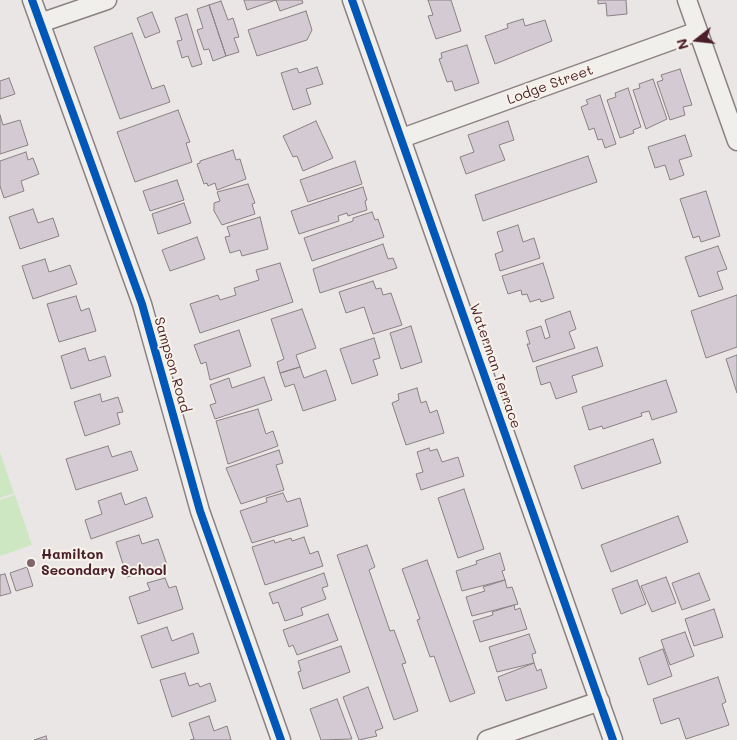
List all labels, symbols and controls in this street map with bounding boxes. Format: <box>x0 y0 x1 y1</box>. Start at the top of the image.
north arrow <box>672 15 722 65</box>
text: N <box>672 37 693 52</box>
street label: Lodge Street <box>505 62 595 108</box>
street label: Waterman Terrace <box>466 301 524 431</box>
street label: Sampson Road <box>150 315 194 415</box>
place label: Hamilton Secondary School <box>41 547 166 580</box>
marker: Hamilton Secondary School <box>25 557 37 569</box>

